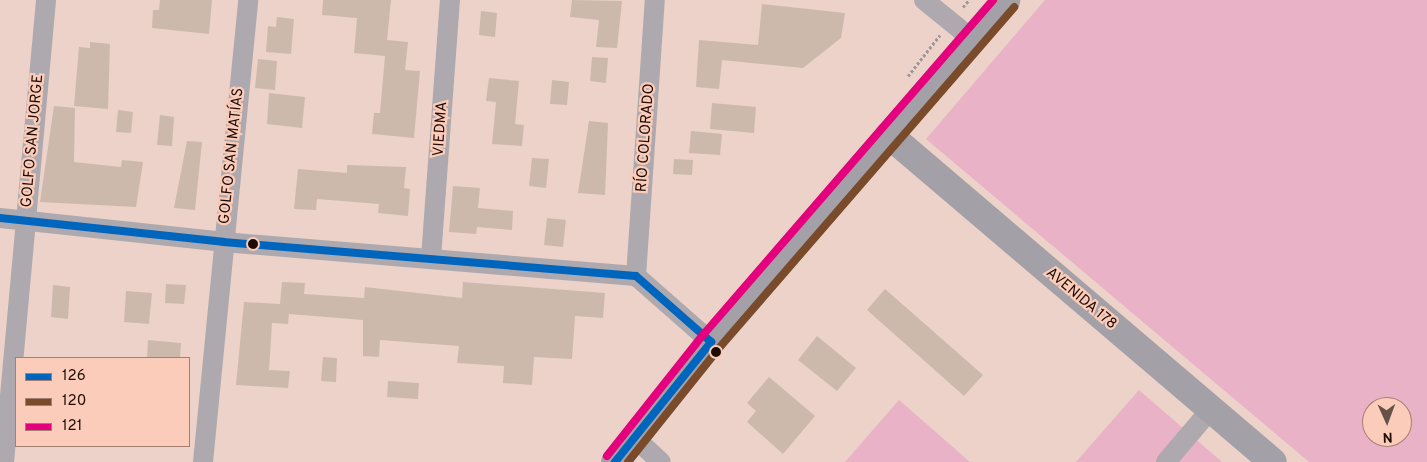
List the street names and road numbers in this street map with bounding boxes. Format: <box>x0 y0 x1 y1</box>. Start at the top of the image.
street label: GOLFO SAN JORGE <box>18 74 48 208</box>
street label: RÍO COLORADO <box>633 83 659 193</box>
street label: GOLFO SAN MATÍAS <box>216 87 248 225</box>
street label: VIEDMA <box>430 101 452 157</box>
street label: AVENIDA 178 <box>1042 264 1120 334</box>

